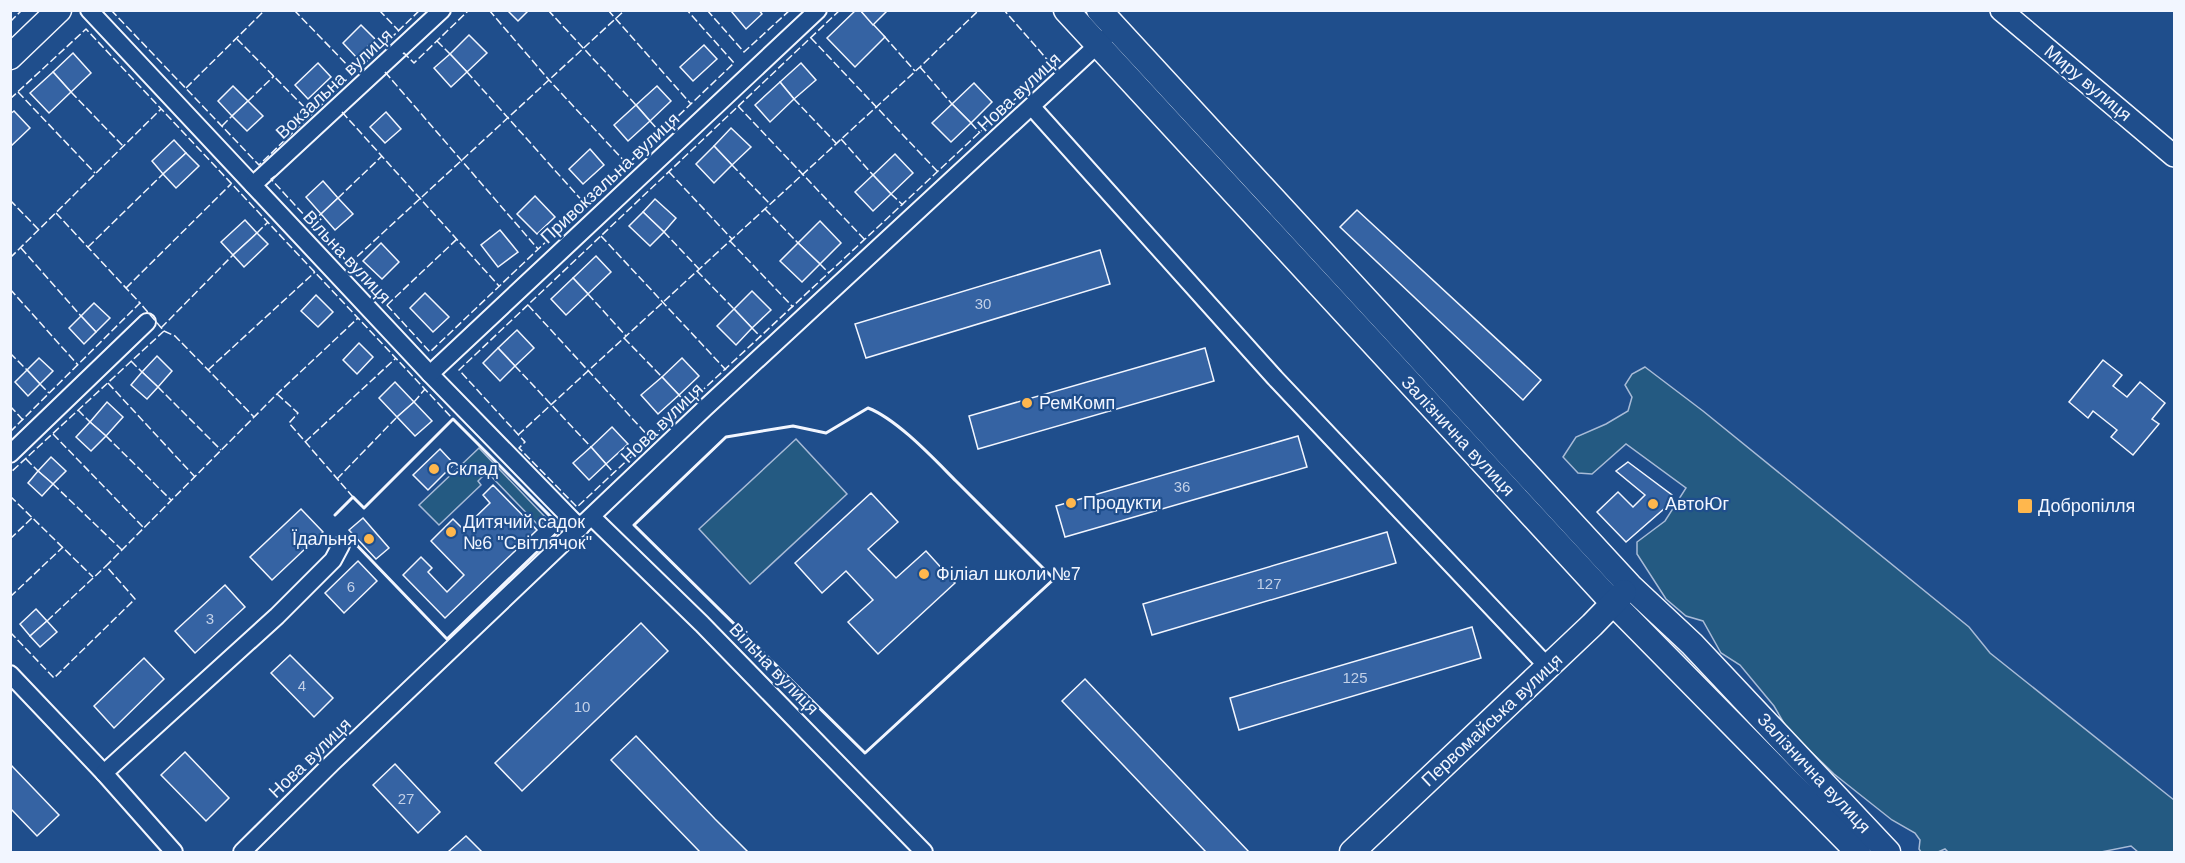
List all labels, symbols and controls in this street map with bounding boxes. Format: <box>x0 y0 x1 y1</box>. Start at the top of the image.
street label: Вокзальна вулиця <box>272 25 396 143</box>
street label: Миру вулиця <box>2040 41 2136 125</box>
street label: Нова вулиця <box>973 49 1065 135</box>
street label: Привокзальна вулиця <box>537 109 683 247</box>
street label: Вільна вулиця <box>299 207 395 307</box>
house number: 30 <box>975 295 991 312</box>
street label: Залізнична вулиця <box>1397 372 1519 500</box>
street label: Нова вулиця <box>617 379 707 467</box>
place label: РемКомп <box>1039 393 1115 413</box>
marker: РемКомп <box>1020 396 1034 410</box>
place label: Склад <box>446 459 499 479</box>
marker: Склад <box>427 462 441 476</box>
house number: 36 <box>1174 478 1190 495</box>
place label: Продукти <box>1083 493 1161 513</box>
place label: АвтоЮг <box>1665 494 1729 514</box>
marker: Продукти <box>1064 496 1078 510</box>
place label: Добропілля <box>2038 496 2135 516</box>
marker: АвтоЮг <box>1646 497 1660 511</box>
marker: Добропілля <box>2016 497 2034 515</box>
place label: Дитячий садок №6 "Світлячок" <box>463 512 592 553</box>
marker: Дитячий садок №6 "Світлячок" <box>444 525 458 539</box>
place label: Їдальня <box>292 529 357 549</box>
marker: Їдальня <box>362 532 376 546</box>
place label: Філіал школи №7 <box>936 564 1081 584</box>
marker: Філіал школи №7 <box>917 567 931 581</box>
house number: 127 <box>1256 575 1282 592</box>
house number: 6 <box>347 578 355 595</box>
house number: 3 <box>206 610 214 627</box>
street label: Вільна вулиця <box>725 619 823 719</box>
street label: Первомайська вулиця <box>1418 650 1566 790</box>
house number: 125 <box>1342 669 1368 686</box>
house number: 4 <box>298 677 306 694</box>
house number: 10 <box>574 698 590 715</box>
street label: Залізнична вулиця <box>1753 709 1875 837</box>
street label: Нова вулиця <box>265 714 355 802</box>
house number: 27 <box>398 790 414 807</box>

